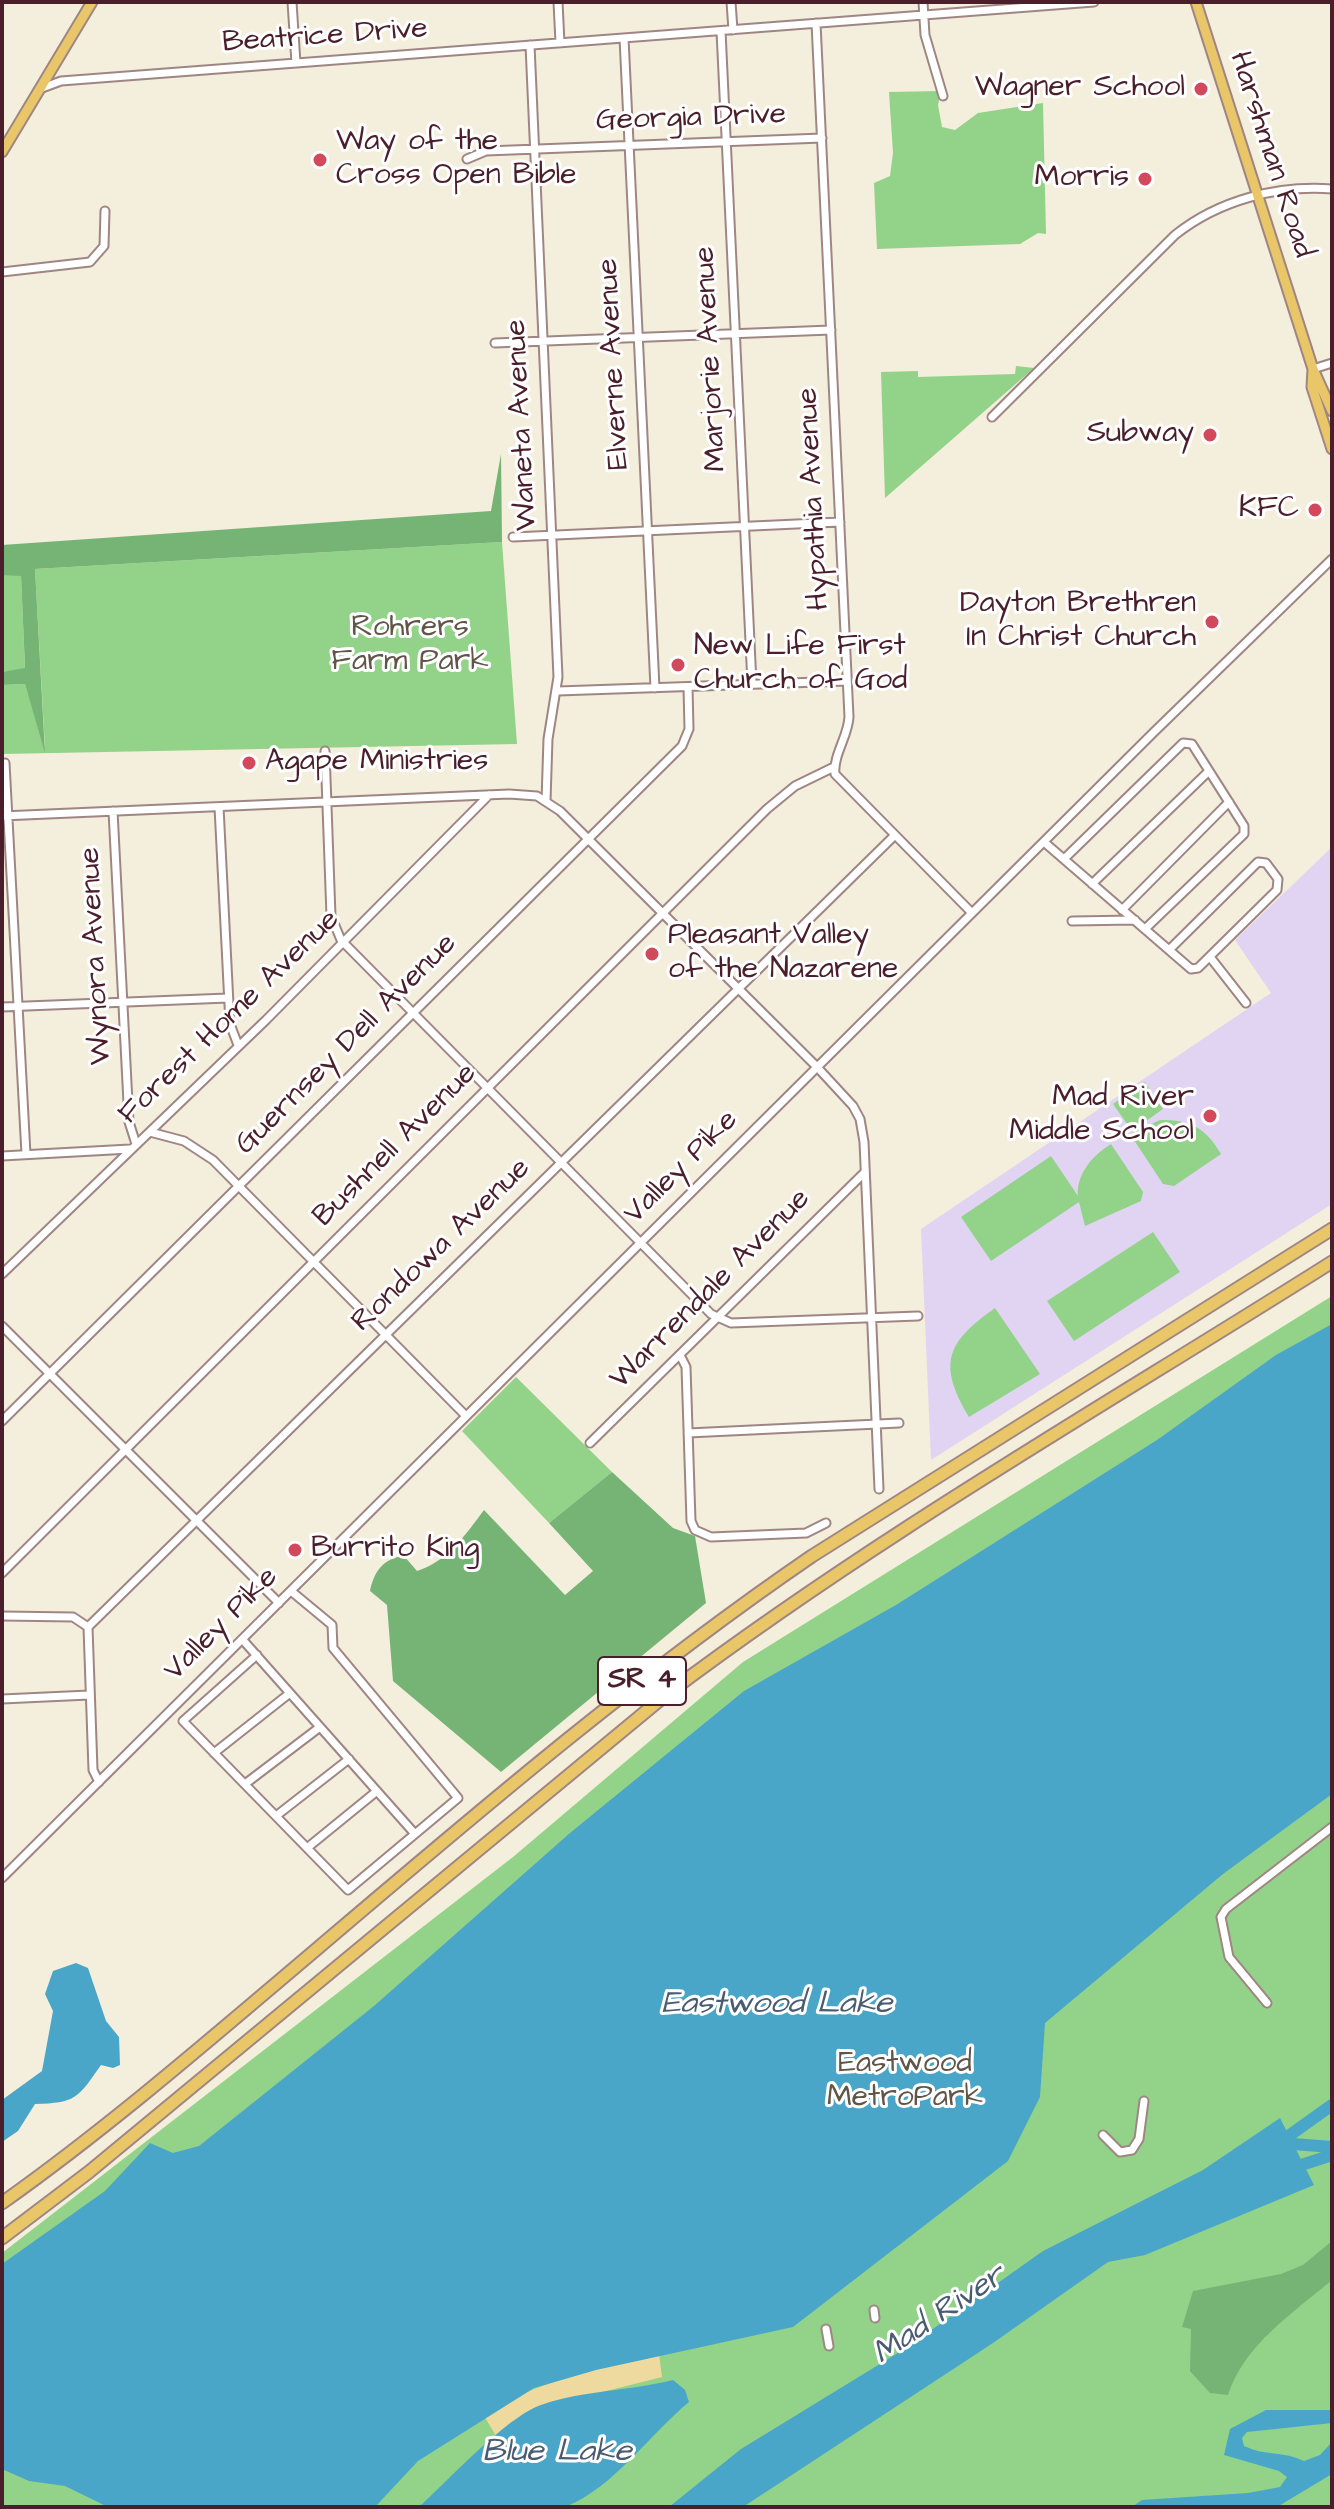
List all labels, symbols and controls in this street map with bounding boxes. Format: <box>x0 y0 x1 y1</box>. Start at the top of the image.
street label: Beatrice Drive <box>221 12 429 62</box>
street label: Harshman Road <box>1220 47 1320 263</box>
place label: Wagner School <box>975 71 1185 107</box>
marker: Wagner School <box>1192 80 1210 98</box>
street label: Georgia Drive <box>595 98 787 140</box>
place label: Way of the Cross Open Bible <box>336 125 576 196</box>
marker: Way of the Cross Open Bible <box>311 151 329 169</box>
place label: Morris <box>1035 161 1129 197</box>
marker: Morris <box>1136 170 1154 188</box>
street label: Marjorie Avenue <box>688 245 736 473</box>
street label: Elverne Avenue <box>591 257 639 471</box>
street label: Waneta Avenue <box>499 318 547 532</box>
street label: Hypathia Avenue <box>791 387 839 611</box>
place label: Subway <box>1087 417 1194 453</box>
marker: Subway <box>1201 426 1219 444</box>
place label: KFC <box>1239 492 1299 528</box>
marker: KFC <box>1306 501 1324 519</box>
place label: Dayton Brethren In Christ Church <box>960 587 1196 658</box>
park label: Rohrers Farm Park <box>331 611 489 682</box>
marker: Dayton Brethren In Christ Church <box>1203 613 1221 631</box>
place label: New Life First Church of God <box>694 630 907 700</box>
marker: New Life First Church of God <box>669 656 687 674</box>
place label: Agape Ministries <box>265 745 488 781</box>
marker: Agape Ministries <box>240 754 258 772</box>
street label: Wynora Avenue <box>73 846 121 1066</box>
street label: Forest Home Avenue <box>112 903 348 1133</box>
place label: Pleasant Valley of the Nazarene <box>668 919 898 990</box>
street label: Guernsey Dell Avenue <box>229 927 465 1163</box>
marker: Pleasant Valley of the Nazarene <box>643 945 661 963</box>
street label: Bushnell Avenue <box>307 1057 485 1235</box>
place label: Mad River Middle School <box>1009 1081 1194 1152</box>
street label: Valley Pike <box>617 1103 747 1233</box>
marker: Mad River Middle School <box>1201 1107 1219 1125</box>
street label: Rondowa Avenue <box>345 1152 539 1340</box>
street label: Warrendale Avenue <box>603 1182 819 1398</box>
place label: Burrito King <box>311 1532 479 1568</box>
marker: Burrito King <box>286 1541 304 1559</box>
street label: Valley Pike <box>157 1560 287 1690</box>
road number: SR 4 <box>598 1657 686 1705</box>
water label: Eastwood Lake <box>662 1986 892 2024</box>
park label: Eastwood MetroPark <box>827 2047 983 2118</box>
water label: Mad River <box>867 2258 1013 2374</box>
water label: Blue Lake <box>482 2434 632 2472</box>

